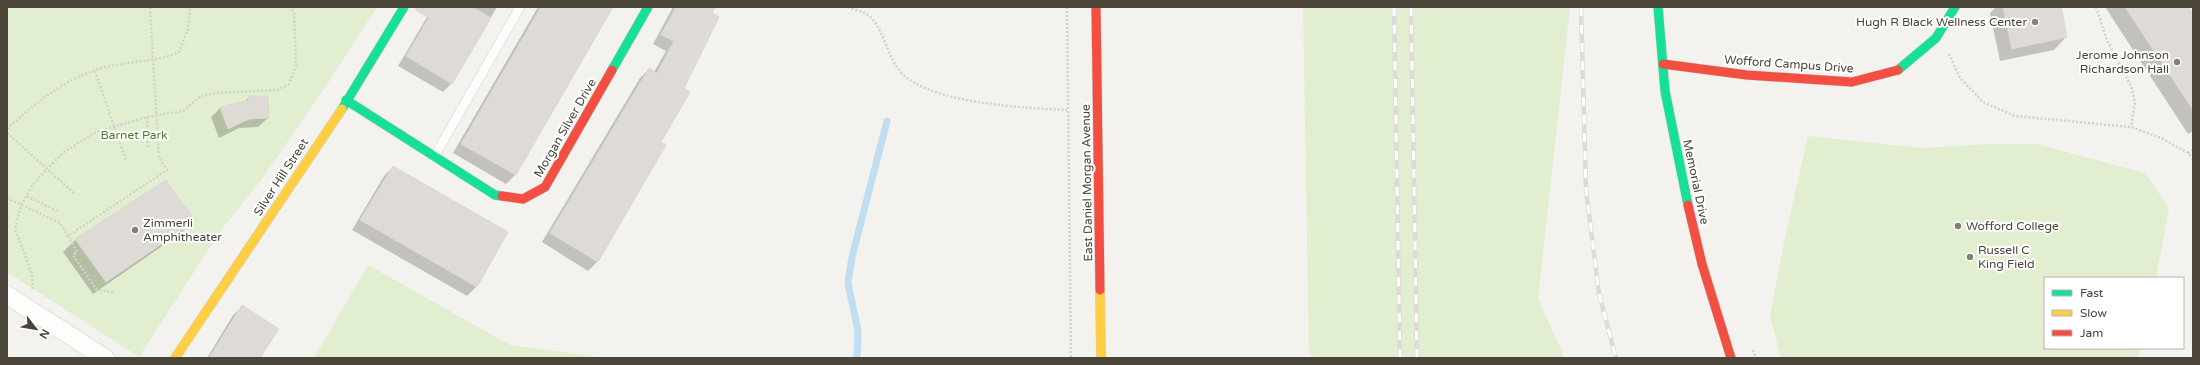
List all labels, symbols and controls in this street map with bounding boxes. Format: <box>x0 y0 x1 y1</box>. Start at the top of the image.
place label: Hugh R Black Wellness Center <box>1856 15 2027 29</box>
marker: Hugh R Black Wellness Center <box>2030 17 2040 27</box>
place label: Jerome Johnson Richardson Hall <box>2076 48 2169 76</box>
street label: Wofford Campus Drive <box>1724 52 1854 76</box>
marker: Jerome Johnson Richardson Hall <box>2172 57 2182 67</box>
street label: Morgan Silver Drive <box>531 76 599 180</box>
street label: East Daniel Morgan Avenue <box>1079 104 1095 262</box>
park label: Barnet Park <box>100 128 168 142</box>
street label: Silver Hill Street <box>251 135 311 218</box>
street label: Memorial Drive <box>1680 138 1712 226</box>
place label: Zimmerli Amphitheater <box>143 216 222 244</box>
place label: Wofford College <box>1966 219 2059 233</box>
marker: Wofford College <box>1953 221 1963 231</box>
marker: Zimmerli Amphitheater <box>130 225 140 235</box>
place label: Russell C King Field <box>1978 243 2035 271</box>
marker: Russell C King Field <box>1965 252 1975 262</box>
legend <box>2044 277 2184 349</box>
text: Fast <box>2080 286 2104 300</box>
text: Slow <box>2080 306 2107 320</box>
north arrow <box>16 309 56 349</box>
text: Jam <box>2080 326 2103 340</box>
text: N <box>36 327 52 341</box>

